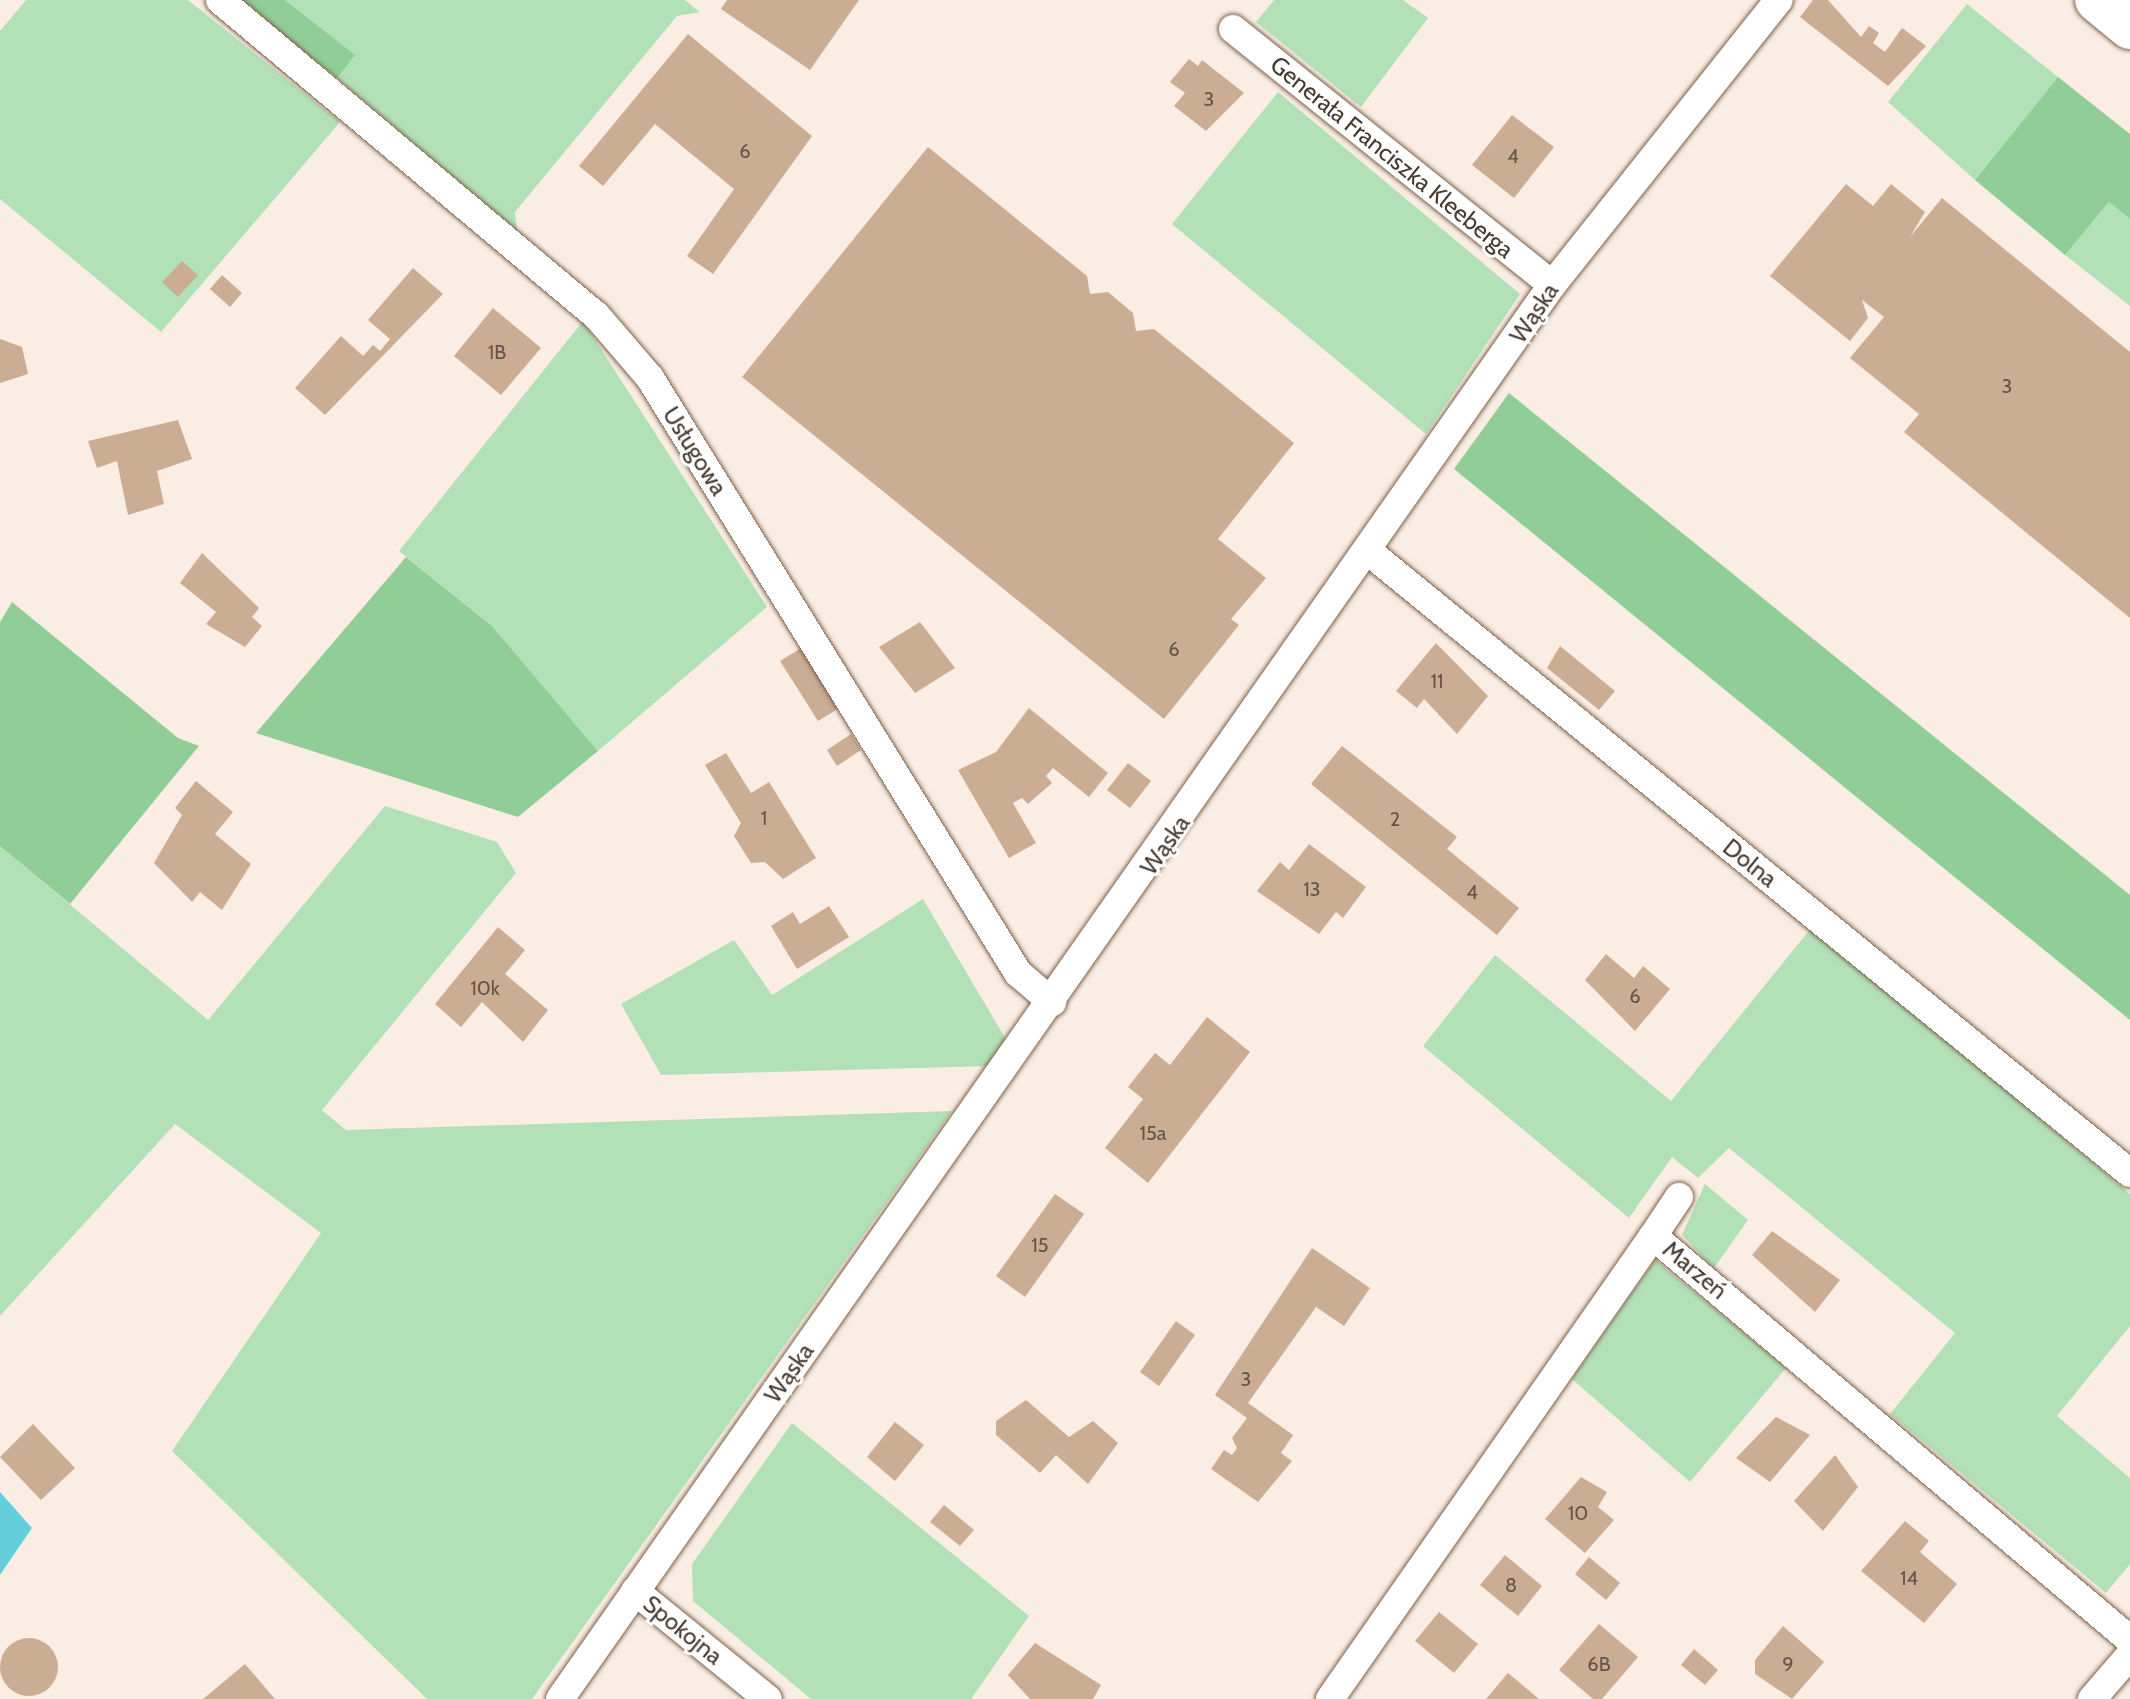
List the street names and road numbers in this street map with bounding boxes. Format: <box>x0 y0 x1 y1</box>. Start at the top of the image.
street label: Generała Franciszka Kleeberga <box>1265 50 1519 264</box>
street label: Wąska <box>1504 277 1564 349</box>
street label: Usługowa <box>657 401 733 501</box>
street label: Wąska <box>1134 810 1196 880</box>
street label: Dolna <box>1717 833 1783 893</box>
street label: Marzeń <box>1657 1235 1733 1305</box>
street label: Wąska <box>758 1338 820 1408</box>
street label: Spokojna <box>637 1589 729 1671</box>

